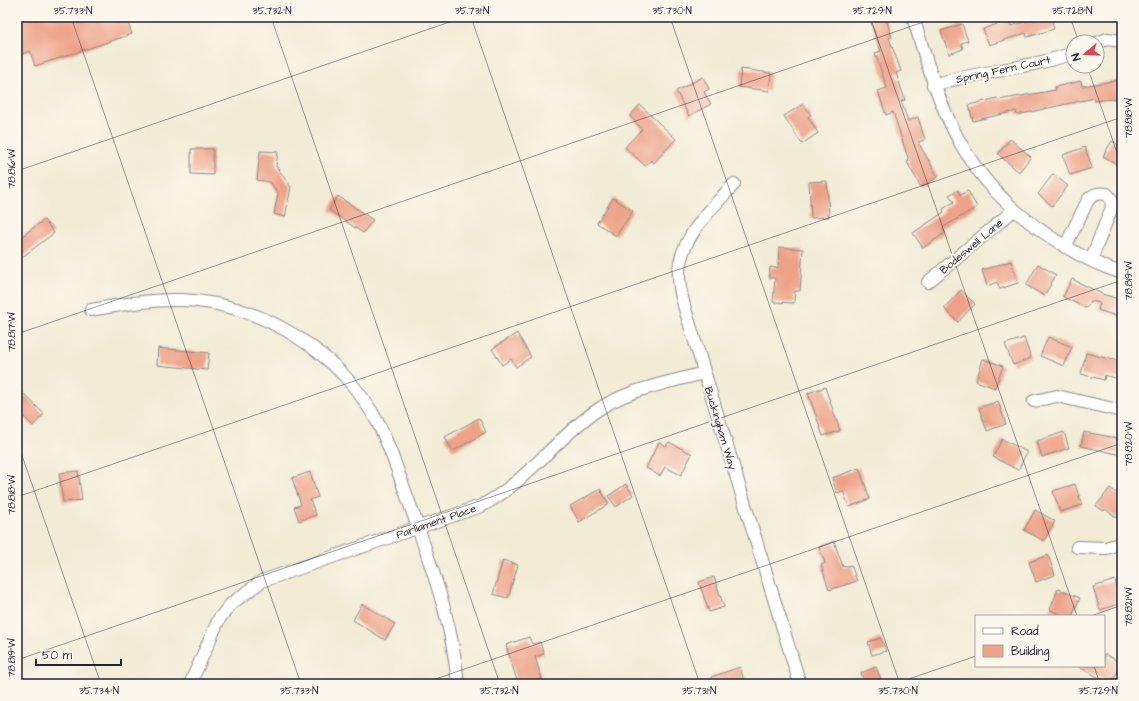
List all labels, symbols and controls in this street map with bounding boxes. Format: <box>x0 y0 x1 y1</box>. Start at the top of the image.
text: 35.733°N <box>54 4 92 18</box>
text: 35.732°N <box>252 4 292 18</box>
text: 35.731°N <box>455 4 489 18</box>
text: 35.730°N <box>652 4 692 18</box>
text: 35.729°N <box>852 4 892 18</box>
text: 35.728°N <box>1052 4 1092 18</box>
north arrow <box>1065 34 1105 74</box>
text: N <box>1068 51 1084 63</box>
street label: Spring Fern Court <box>955 52 1052 88</box>
text: 78.818°W <box>1122 97 1136 138</box>
text: 78.816°W <box>5 149 19 189</box>
street label: Bodeswell Lane <box>936 215 1006 277</box>
text: 78.819°W <box>1122 261 1136 301</box>
text: 78.817°W <box>5 312 19 352</box>
street label: Buckingham Way <box>700 385 740 472</box>
text: 78.820°W <box>1122 421 1136 466</box>
text: 78.818°W <box>5 474 19 515</box>
street label: Parliament Place <box>394 501 478 542</box>
text: 78.821°W <box>1122 587 1136 627</box>
legend <box>975 615 1105 667</box>
text: Road <box>1011 623 1039 640</box>
text: 78.819°W <box>5 638 19 678</box>
scale bar <box>36 641 121 667</box>
text: Building <box>1011 643 1049 661</box>
text: 50 m <box>42 647 73 664</box>
text: 35.734°N <box>79 684 119 698</box>
text: 35.733°N <box>280 684 318 698</box>
text: 35.732°N <box>479 684 519 698</box>
text: 35.731°N <box>682 684 716 698</box>
text: 35.730°N <box>878 684 918 698</box>
text: 35.729°N <box>1078 684 1118 698</box>

